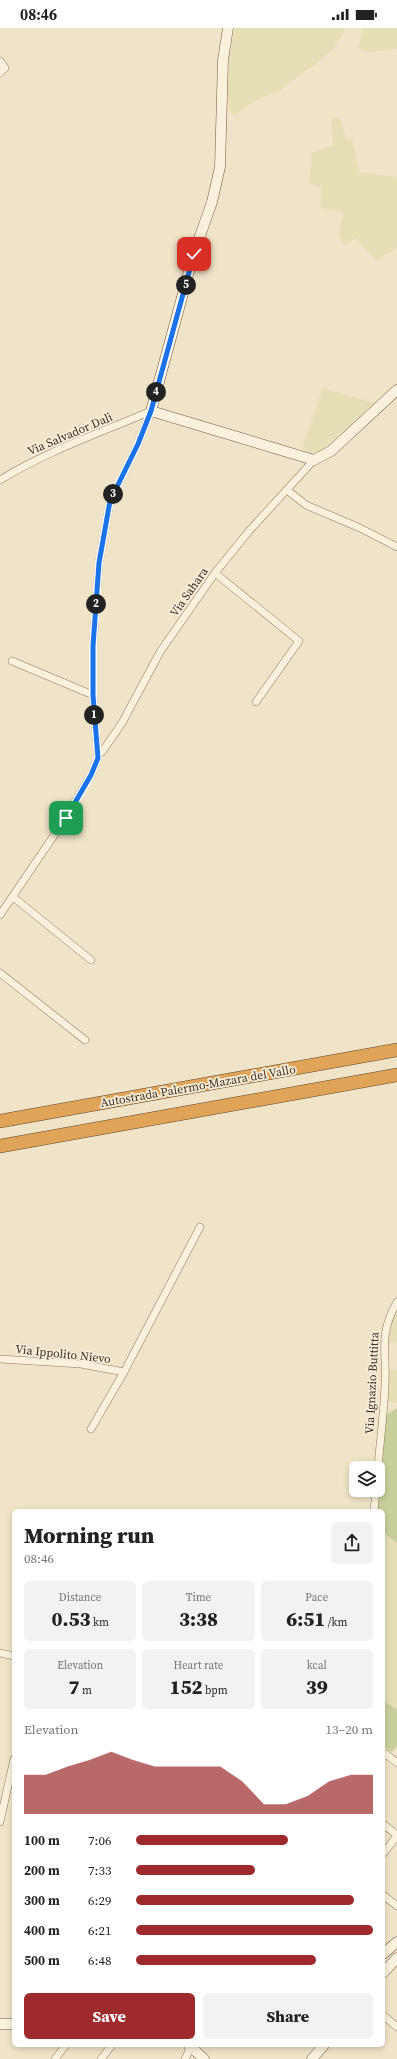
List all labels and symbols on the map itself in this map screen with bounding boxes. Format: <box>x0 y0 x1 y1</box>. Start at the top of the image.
pin <box>177 237 211 271</box>
pin: 5 <box>176 275 196 295</box>
pin: 4 <box>146 382 166 402</box>
street label: Via Salvador Dalì <box>25 409 115 459</box>
pin: 3 <box>103 484 123 504</box>
street label: Via Sahara <box>166 563 212 620</box>
pin: 2 <box>86 594 106 614</box>
pin: 1 <box>84 705 104 725</box>
pin <box>49 801 83 835</box>
street label: Autostrada Palermo-Mazara del Vallo <box>99 1061 297 1111</box>
street label: Via Ignazio Buttitta <box>361 1331 383 1434</box>
street label: Via Ippolito Nievo <box>14 1341 112 1367</box>

